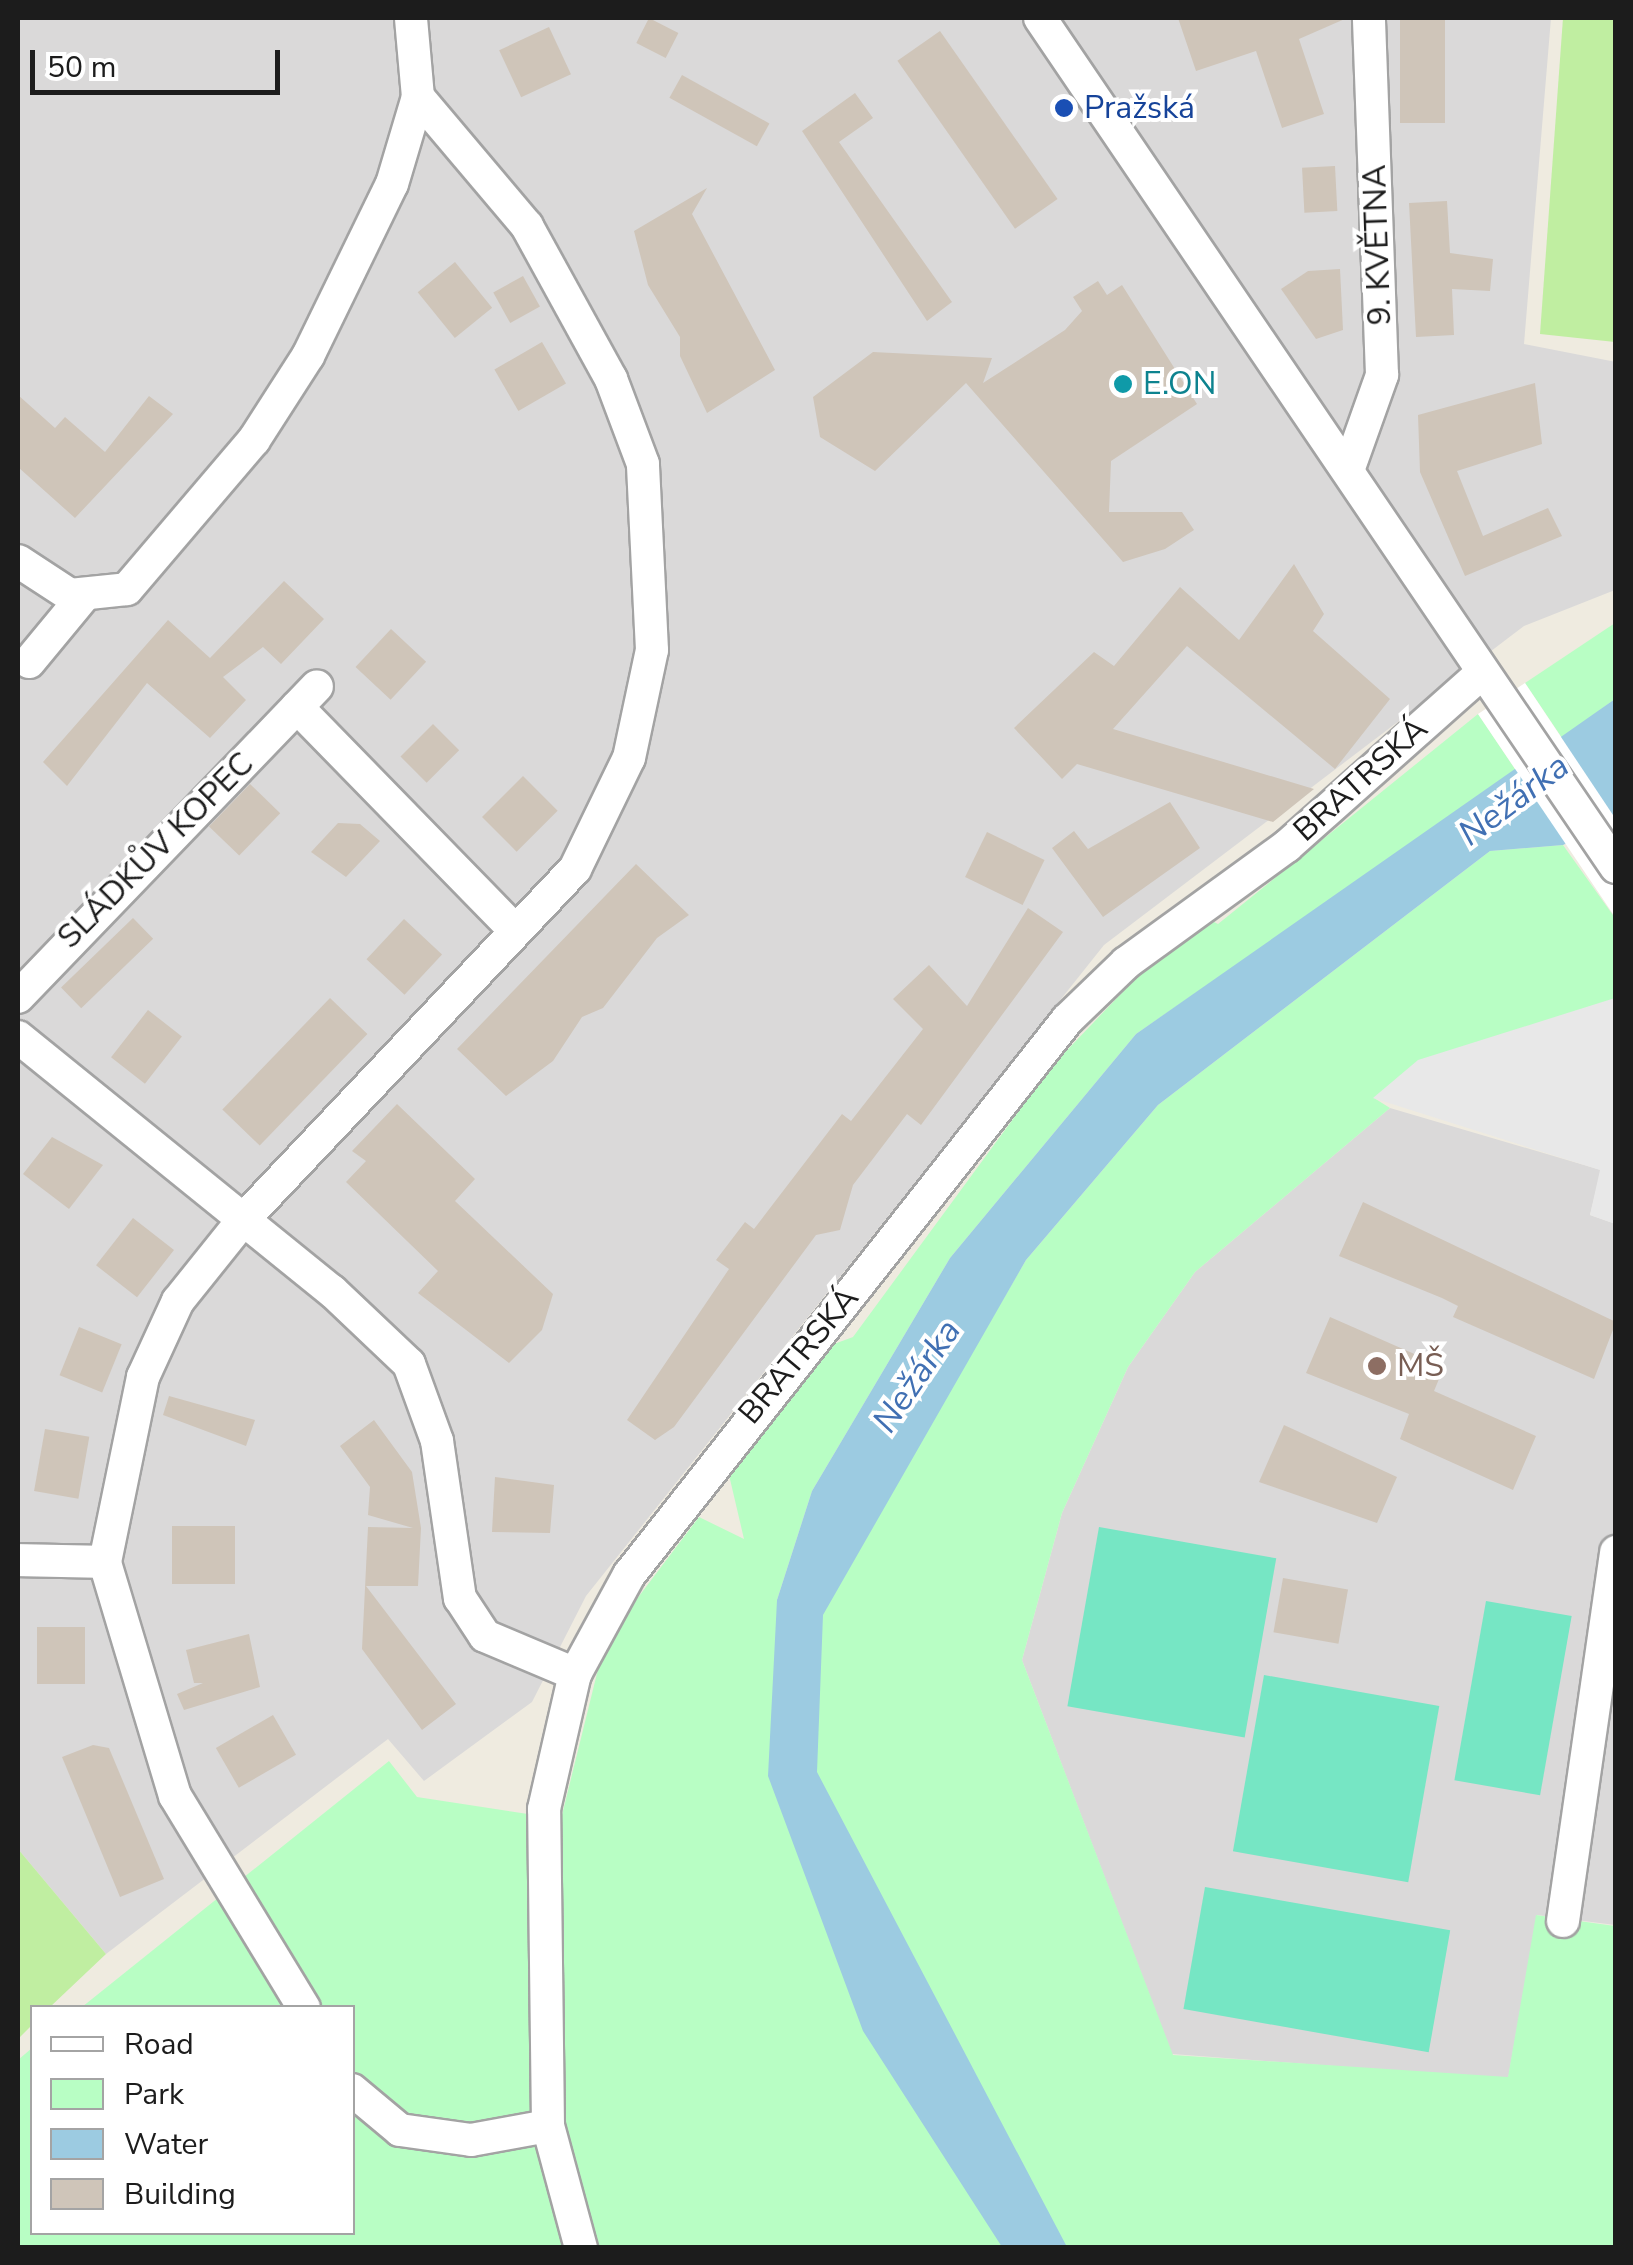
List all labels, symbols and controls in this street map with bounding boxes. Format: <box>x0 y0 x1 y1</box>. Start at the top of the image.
scale bar <box>35 30 285 92</box>
text: 50 m <box>47 47 116 88</box>
place label: Pražská <box>1084 89 1195 127</box>
marker: Pražská <box>1053 97 1075 119</box>
street label: 9. KVĚTNA <box>1356 164 1400 326</box>
place label: E.ON <box>1143 365 1216 403</box>
marker: E.ON <box>1112 373 1134 395</box>
street label: BRATRSKÁ <box>1286 710 1436 850</box>
street label: SLÁDKŮV KOPEC <box>50 745 262 957</box>
water label: Nežárka <box>1450 745 1578 855</box>
street label: BRATRSKÁ <box>731 1280 867 1432</box>
water label: Nežárka <box>864 1311 970 1441</box>
place label: MŠ <box>1397 1347 1444 1385</box>
marker: MŠ <box>1366 1355 1388 1377</box>
legend <box>30 2005 355 2235</box>
text: Road <box>124 2024 194 2065</box>
text: Park <box>124 2074 184 2115</box>
text: Water <box>124 2124 208 2165</box>
text: Building <box>124 2174 236 2215</box>

